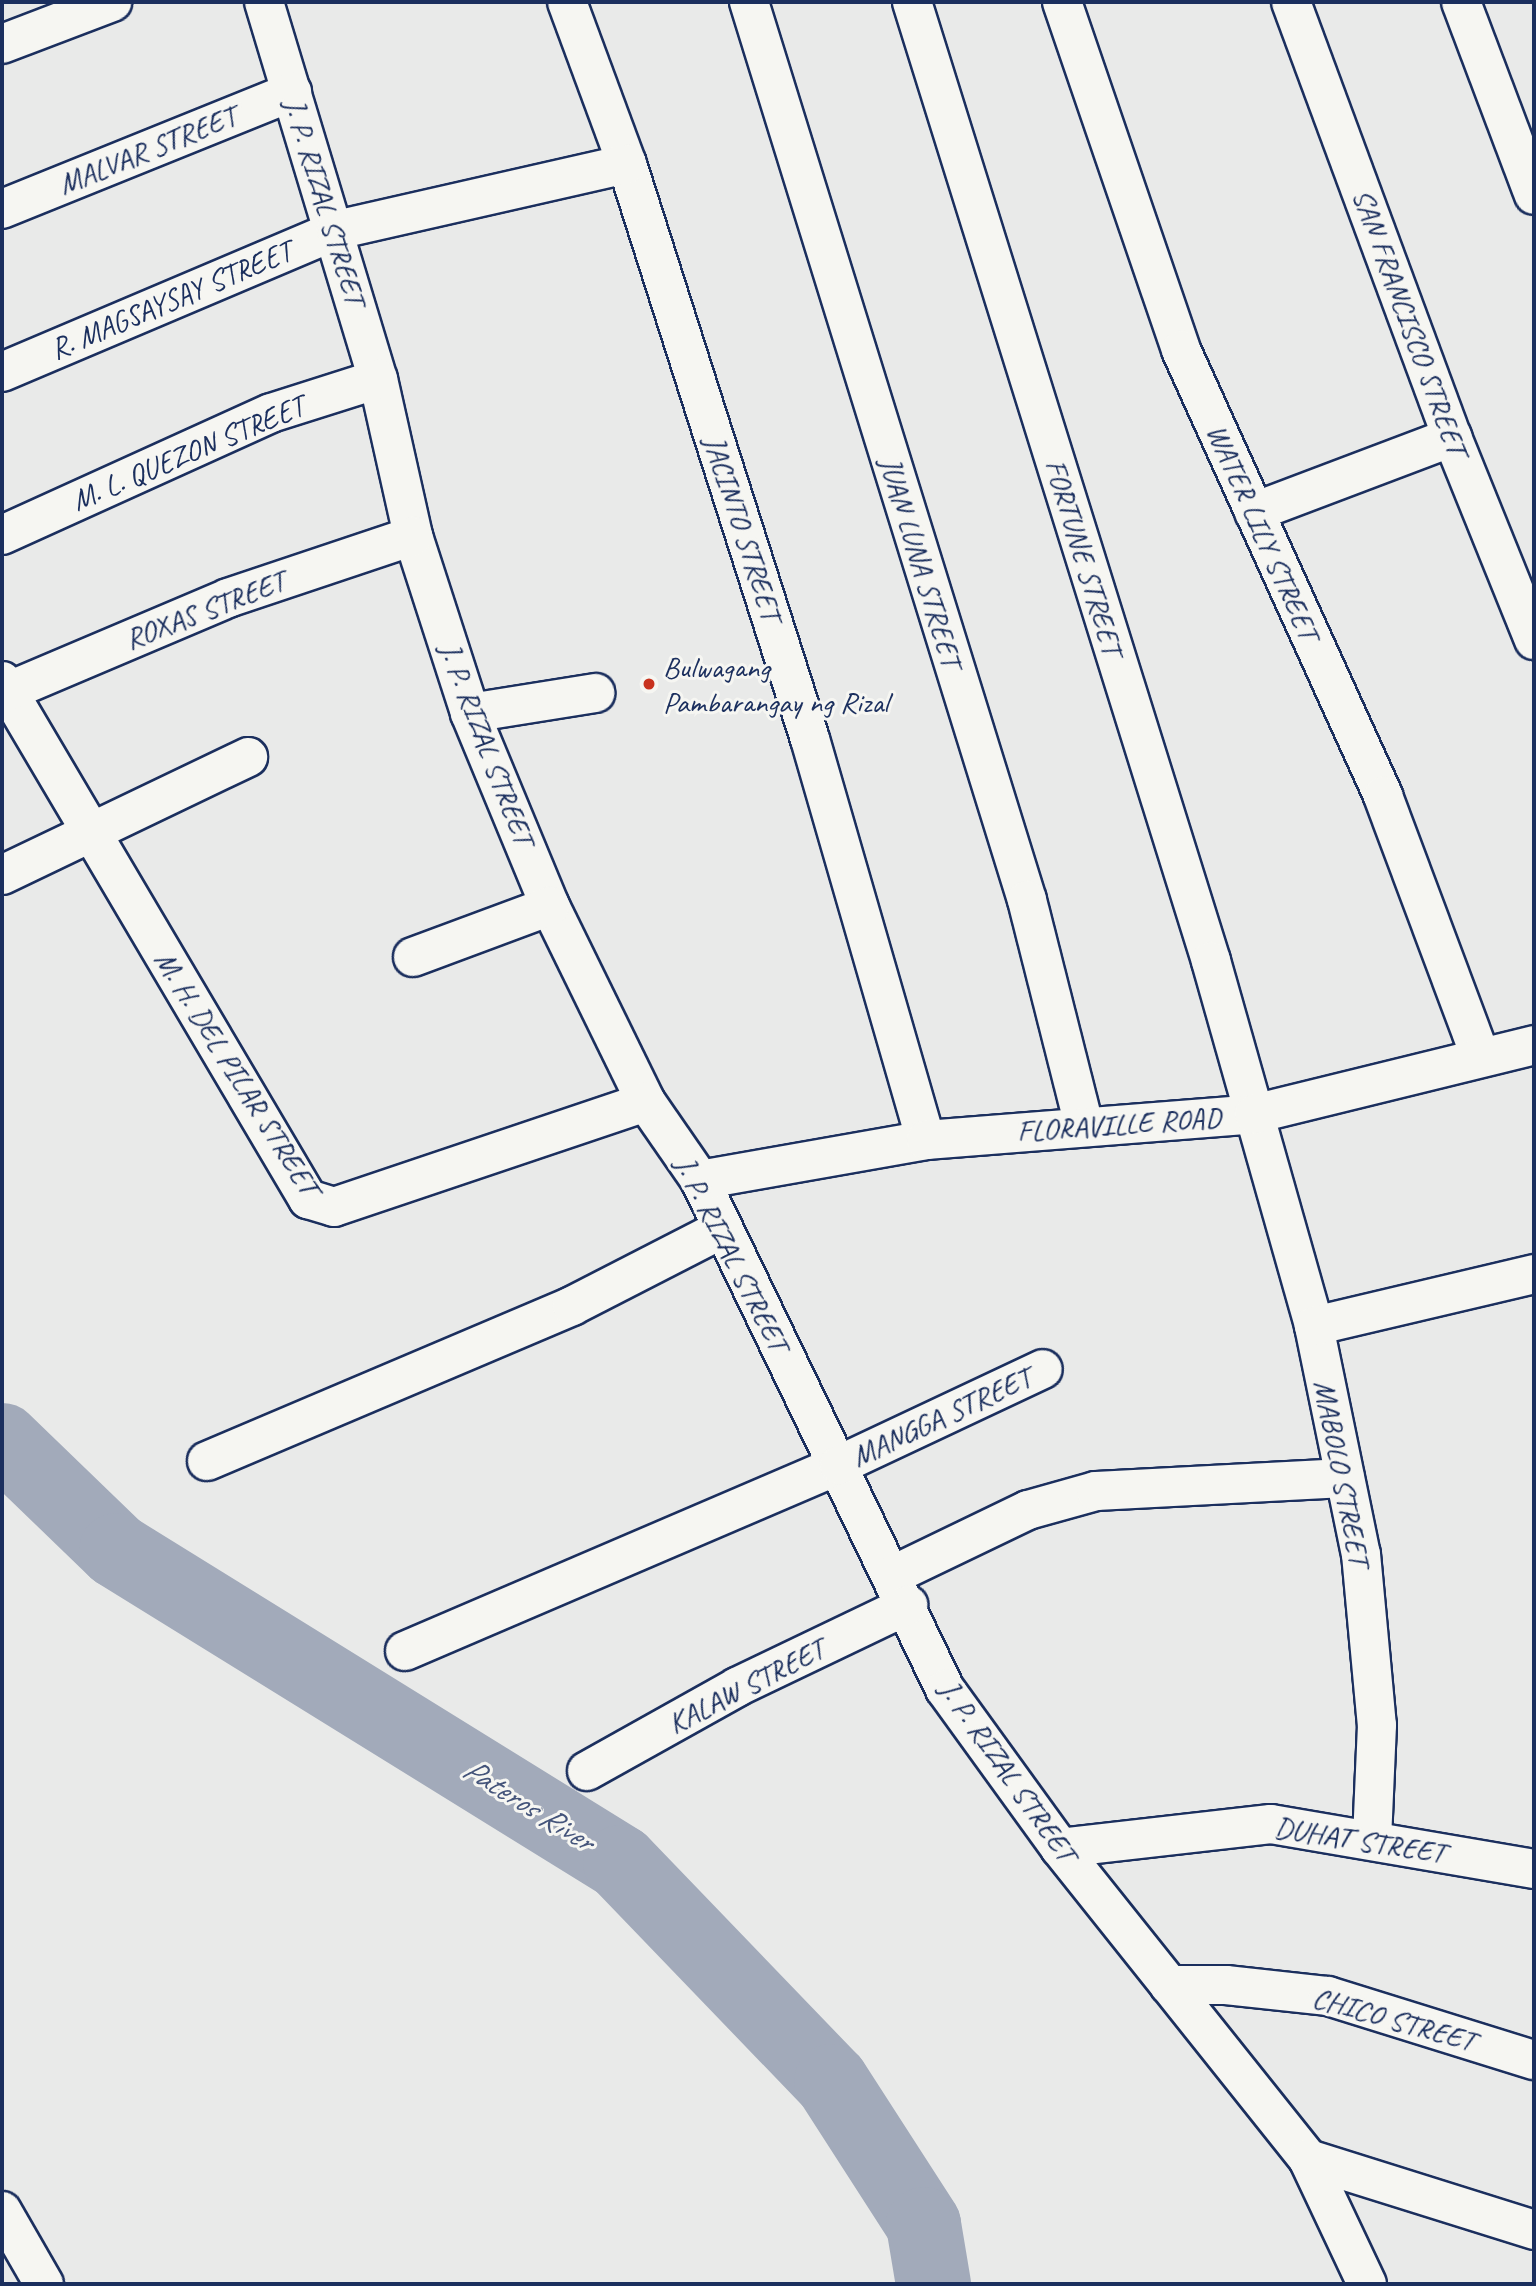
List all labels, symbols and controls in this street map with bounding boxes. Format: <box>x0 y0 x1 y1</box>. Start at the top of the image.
street label: J. P. RIZAL STREET <box>276 94 374 310</box>
street label: MALVAR STREET <box>53 98 241 202</box>
street label: SAN FRANCISCO STREET <box>1345 185 1475 459</box>
street label: R. MAGSAYSAY STREET <box>45 233 297 367</box>
street label: M. L. QUEZON STREET <box>66 388 310 518</box>
street label: WATER LILY STREET <box>1199 419 1327 645</box>
street label: JACINTO STREET <box>696 432 790 624</box>
street label: JUAN LUNA STREET <box>872 453 970 671</box>
street label: FORTUNE STREET <box>1037 455 1131 659</box>
street label: ROXAS STREET <box>119 563 291 657</box>
street label: J. P. RIZAL STREET <box>432 637 542 851</box>
place label: Bulwagang Pambarangay ng Rizal <box>663 649 888 720</box>
marker: Bulwagang Pambarangay ng Rizal <box>641 676 657 692</box>
street label: M. H. DEL PILAR STREET <box>147 944 327 1202</box>
street label: FLORAVILLE ROAD <box>1015 1099 1223 1149</box>
street label: J. P. RIZAL STREET <box>667 1150 797 1358</box>
street label: MANGGA STREET <box>846 1360 1036 1474</box>
street label: MABOLO STREET <box>1306 1377 1378 1569</box>
street label: KALAW STREET <box>661 1631 831 1741</box>
street label: J. P. RIZAL STREET <box>932 1673 1084 1869</box>
water label: Pateros River <box>456 1750 600 1860</box>
street label: DUHAT STREET <box>1272 1809 1448 1871</box>
street label: CHICO STREET <box>1308 1979 1480 2059</box>

